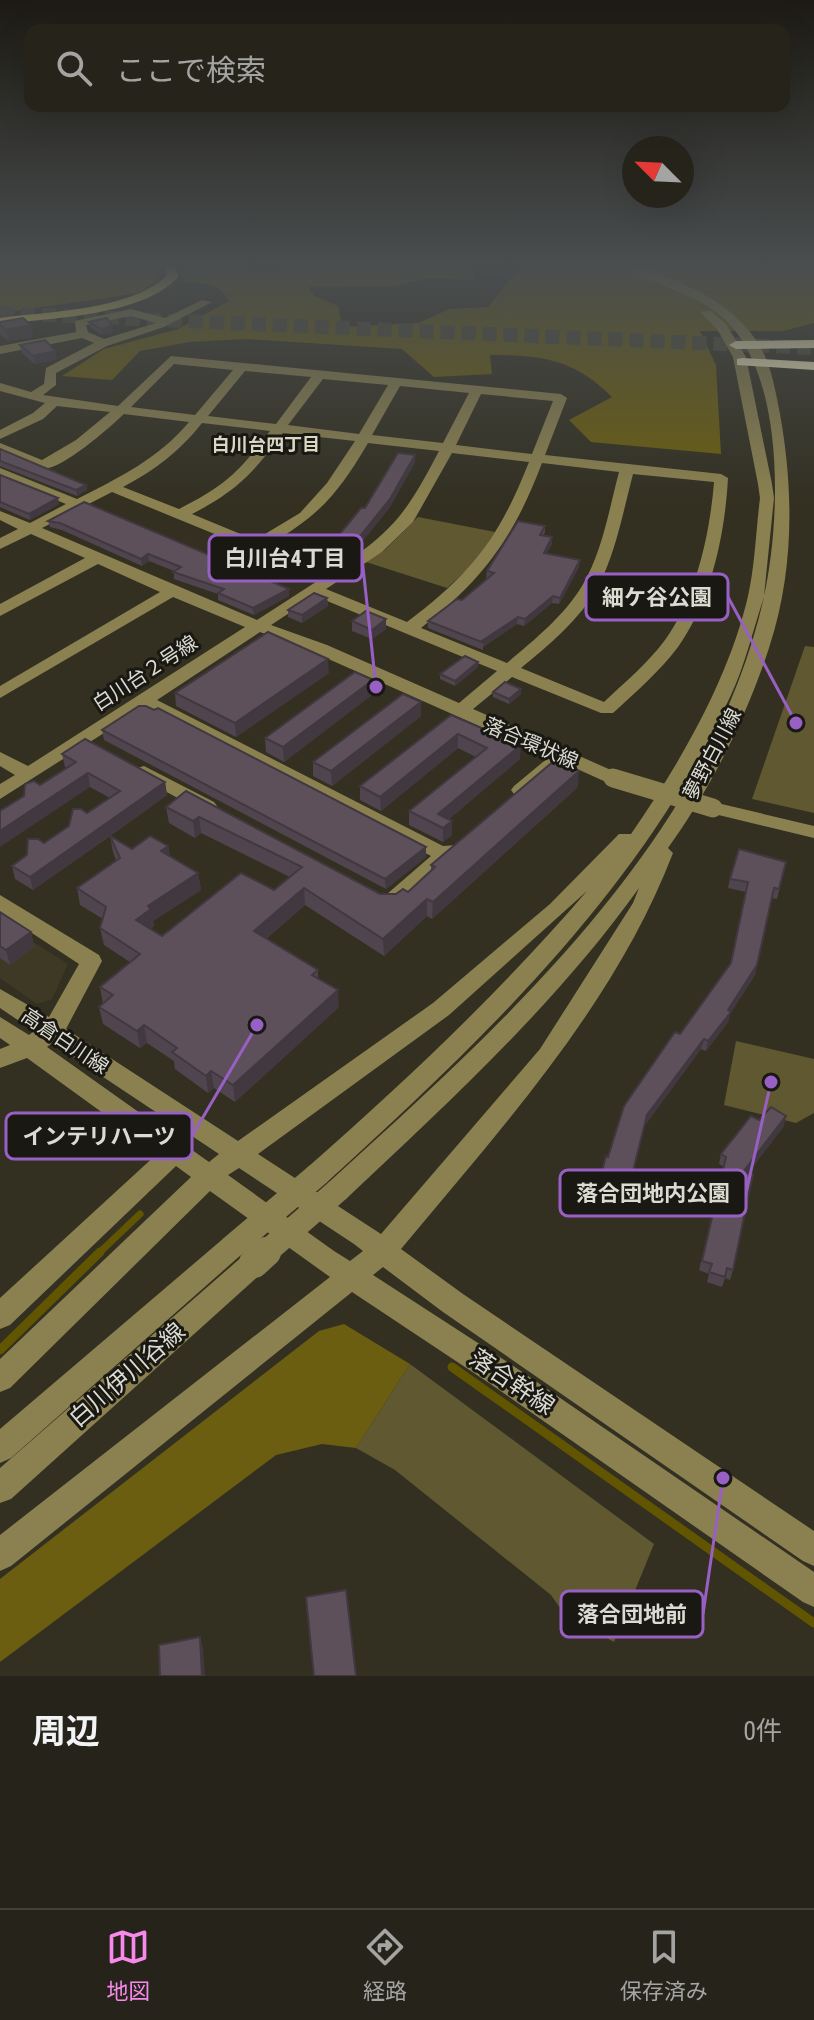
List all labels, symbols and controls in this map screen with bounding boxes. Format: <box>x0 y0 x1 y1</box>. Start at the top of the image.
search box <box>24 24 790 112</box>
icon: search <box>52 46 96 90</box>
text: ここで検索 <box>116 53 266 88</box>
north arrow <box>622 136 694 208</box>
district label: 白川台四丁目 <box>212 434 320 455</box>
callout: 白川台4丁目 <box>209 535 362 581</box>
text: 白川台4丁目 <box>224 546 346 571</box>
callout: 細ケ谷公園 <box>586 574 728 620</box>
text: 細ケ谷公園 <box>602 585 712 610</box>
street label: 白川台２号線 <box>88 630 202 716</box>
street label: 夢野白川線 <box>678 704 746 804</box>
street label: 落合環状線 <box>480 712 582 774</box>
street label: 高倉白川線 <box>17 1003 113 1079</box>
callout: インテリハーツ <box>6 1113 192 1159</box>
text: インテリハーツ <box>22 1124 176 1149</box>
callout: 落合団地内公園 <box>560 1170 746 1216</box>
text: 落合団地内公園 <box>576 1181 730 1206</box>
street label: 白川伊川谷線 <box>63 1317 191 1433</box>
street label: 落合幹線 <box>464 1344 560 1420</box>
callout: 落合団地前 <box>561 1591 703 1637</box>
text: 落合団地前 <box>577 1602 687 1627</box>
text: 周辺 <box>32 1711 100 1751</box>
text: 0件 <box>743 1716 782 1746</box>
tab: 地図 <box>106 1925 150 2005</box>
tab: 経路 <box>363 1925 407 2005</box>
tab: 保存済み <box>620 1925 708 2005</box>

